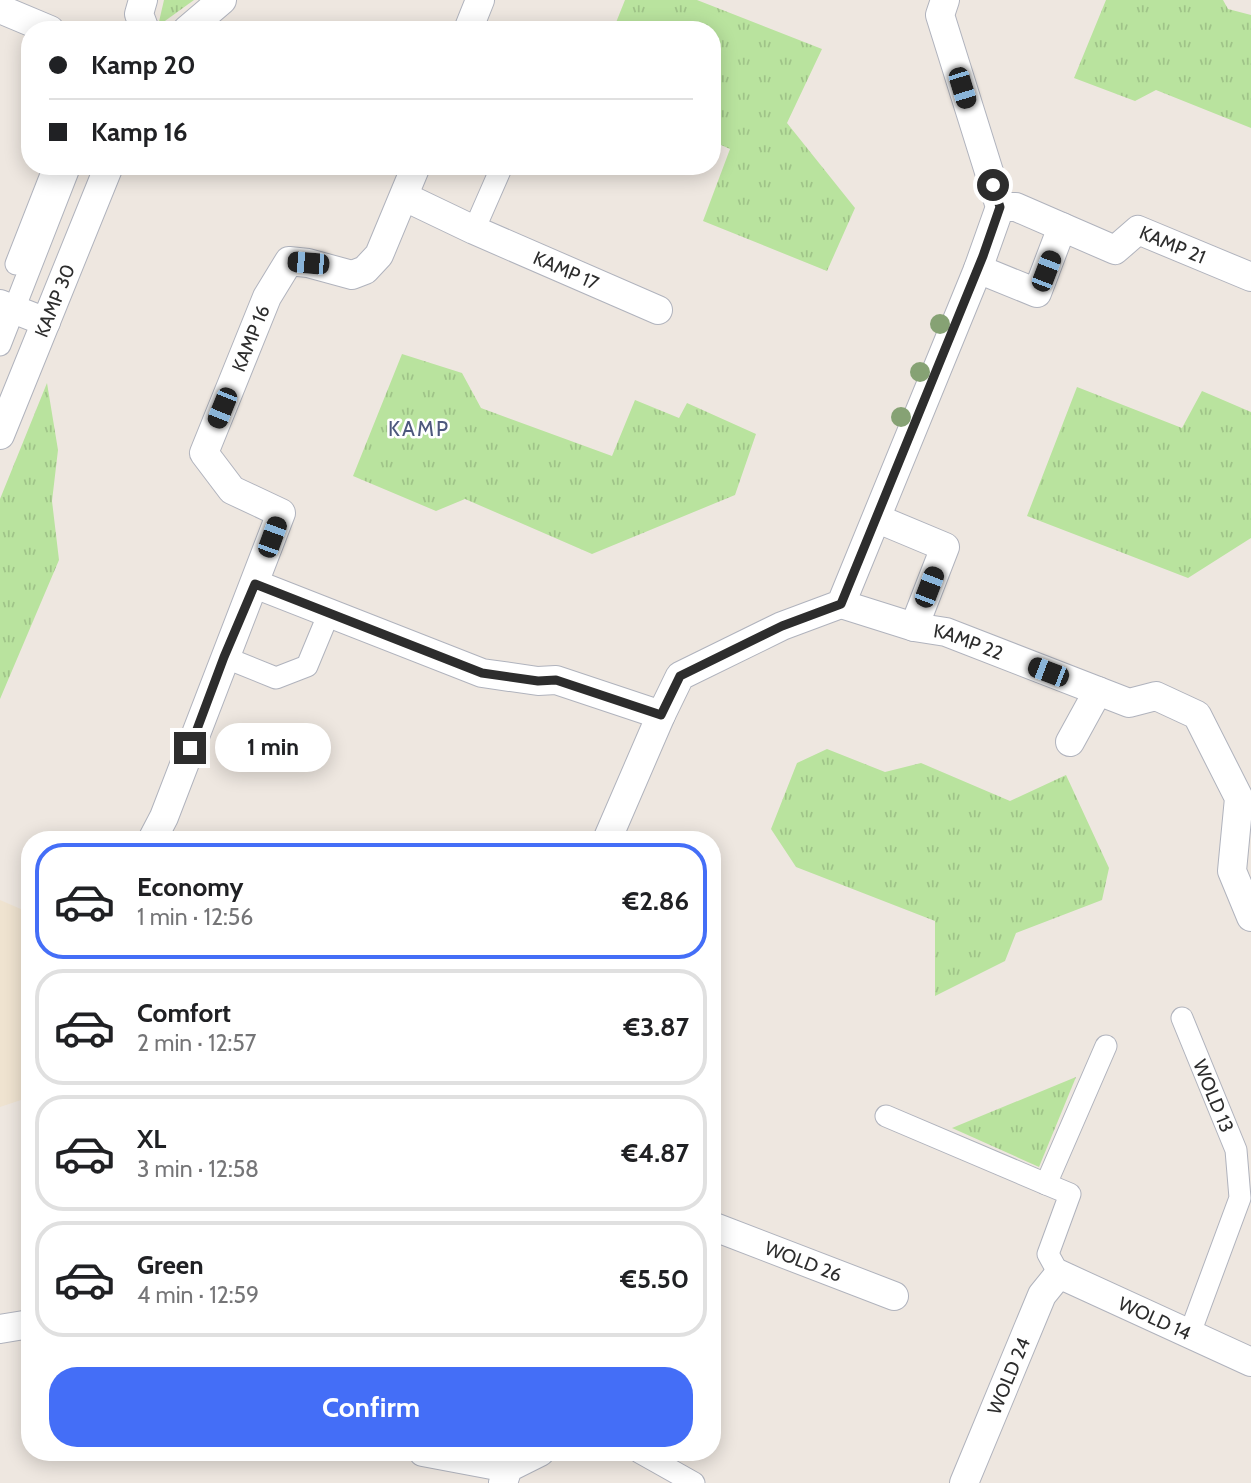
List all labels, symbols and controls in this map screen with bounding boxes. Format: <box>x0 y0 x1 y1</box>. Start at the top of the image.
text: Kamp 20 <box>91 49 196 81</box>
car <box>946 65 979 111</box>
text: Kamp 16 <box>91 116 188 148</box>
route start <box>977 169 1009 201</box>
street label: KAMP 21 <box>1136 221 1209 269</box>
street label: KAMP 17 <box>530 246 602 295</box>
car <box>1029 248 1064 294</box>
car <box>287 251 330 275</box>
street label: KAMP 30 <box>30 261 80 341</box>
street label: KAMP 16 <box>227 302 275 375</box>
car <box>205 385 240 431</box>
district label: KAMP <box>388 416 450 441</box>
car <box>255 514 290 560</box>
car <box>912 564 947 610</box>
street label: KAMP 22 <box>932 619 1006 665</box>
car <box>1025 655 1072 689</box>
callout: 1 min <box>214 724 330 772</box>
route end <box>174 732 206 764</box>
text: 1 min <box>247 733 299 761</box>
icon: car <box>53 870 116 933</box>
text: Economy <box>137 871 243 903</box>
text: €2.86 <box>622 885 689 917</box>
text: 1 min · 12:56 <box>137 903 253 931</box>
icon: car <box>53 996 116 1059</box>
text: Comfort <box>137 997 231 1029</box>
text: €3.87 <box>624 1011 689 1043</box>
text: 2 min · 12:57 <box>137 1029 256 1057</box>
street label: WOLD 13 <box>1188 1056 1238 1136</box>
icon: car <box>53 1122 116 1185</box>
text: XL <box>137 1123 166 1155</box>
text: €4.87 <box>621 1137 689 1169</box>
text: 3 min · 12:58 <box>137 1155 259 1183</box>
street label: WOLD 26 <box>761 1236 845 1287</box>
icon: car <box>53 1248 116 1311</box>
text: Green <box>137 1249 204 1281</box>
text: €5.50 <box>620 1263 689 1295</box>
text: 4 min · 12:59 <box>137 1281 259 1309</box>
street label: WOLD 14 <box>1115 1292 1195 1345</box>
street label: WOLD 24 <box>983 1334 1035 1418</box>
button: Confirm <box>49 1367 693 1447</box>

